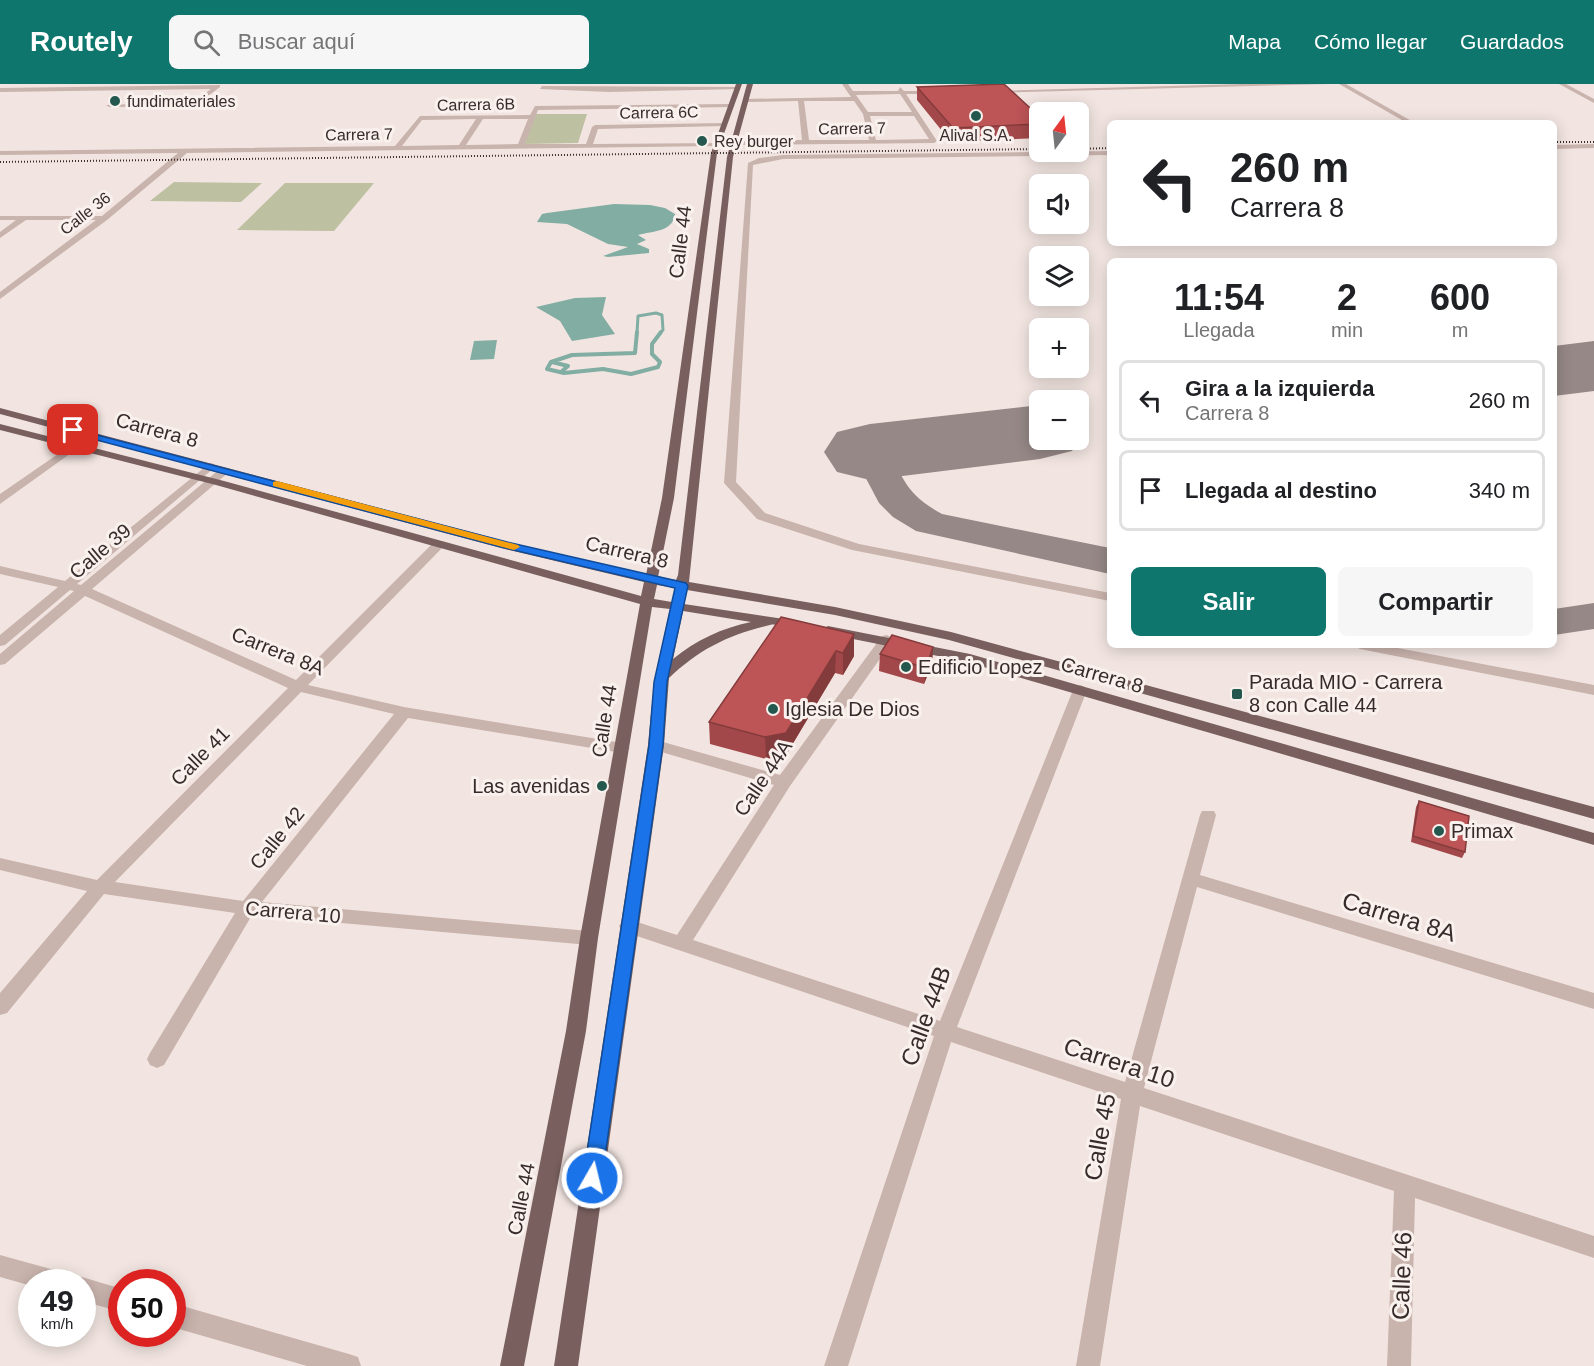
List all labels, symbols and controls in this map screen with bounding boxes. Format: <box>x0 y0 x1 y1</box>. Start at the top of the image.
search box <box>169 15 589 69</box>
text: Routely <box>30 26 133 57</box>
icon: search <box>190 26 223 59</box>
text: Buscar aquí <box>238 29 355 54</box>
text: Mapa <box>1228 30 1281 53</box>
text: Cómo llegar <box>1314 30 1427 53</box>
text: Guardados <box>1460 30 1564 53</box>
place label: fundimateriales <box>127 93 236 110</box>
marker: fundimateriales <box>108 94 122 108</box>
street label: Carrera 6B <box>437 95 515 114</box>
north arrow <box>1029 102 1089 162</box>
map controls <box>1029 102 1089 450</box>
street label: Carrera 6C <box>619 103 699 122</box>
marker: Alival S.A. <box>969 109 983 123</box>
street label: Carrera 7 <box>818 119 886 138</box>
street label: Carrera 7 <box>325 125 393 144</box>
place label: Alival S.A. <box>940 127 1012 144</box>
place label: Rey burger <box>714 133 794 150</box>
marker: Rey burger <box>695 134 709 148</box>
icon: left <box>1131 144 1209 222</box>
text: 260 m <box>1230 144 1349 191</box>
button: sound <box>1029 174 1089 234</box>
street label: Calle 36 <box>57 189 114 238</box>
text: Carrera 8 <box>1230 193 1344 223</box>
street label: Calle 44 <box>665 204 695 280</box>
button: layers <box>1029 246 1089 306</box>
text: 11:54 <box>1174 277 1264 318</box>
text: 2 <box>1337 277 1357 318</box>
text: 600 <box>1430 277 1490 318</box>
button: + <box>1029 318 1089 378</box>
text: Llegada <box>1183 319 1255 341</box>
text: min <box>1331 319 1363 341</box>
text: m <box>1452 319 1468 341</box>
text: Gira a la izquierda <box>1185 376 1375 401</box>
icon: left <box>1134 384 1167 417</box>
text: 260 m <box>1469 388 1530 413</box>
button: − <box>1029 390 1089 450</box>
text: Carrera 8 <box>1185 402 1269 424</box>
pin <box>47 404 98 455</box>
street label: Carrera 8 <box>113 408 201 452</box>
icon: arrive <box>56 413 89 446</box>
icon: arrive <box>1134 474 1167 507</box>
text: Llegada al destino <box>1185 478 1377 503</box>
text: 340 m <box>1469 478 1530 503</box>
street label: Calle 39 <box>65 519 135 583</box>
street label: Carrera 8 <box>583 532 671 572</box>
button: Salir <box>1131 567 1326 636</box>
button: Compartir <box>1338 567 1533 636</box>
street label: Carrera 8A <box>229 622 328 680</box>
street label: Carrera 8 <box>1058 653 1146 697</box>
place label: Edificio Lopez <box>918 656 1043 678</box>
marker: Edificio Lopez <box>899 660 913 674</box>
place label: Parada MIO - Carrera 8 con Calle 44 <box>1249 671 1443 716</box>
street label: Calle 44 <box>587 683 621 759</box>
marker: Parada MIO - Carrera 8 con Calle 44 <box>1230 687 1244 701</box>
place label: Iglesia De Dios <box>785 698 920 720</box>
marker: Iglesia De Dios <box>766 702 780 716</box>
street label: Calle 41 <box>166 722 234 790</box>
street label: Calle 44A <box>730 735 797 820</box>
place label: Las avenidas <box>472 775 590 797</box>
marker: Las avenidas <box>595 779 609 793</box>
street label: Calle 42 <box>245 803 309 873</box>
place label: Primax <box>1451 820 1513 842</box>
marker: Primax <box>1432 824 1446 838</box>
street label: Carrera 8A <box>1339 886 1459 947</box>
street label: Carrera 10 <box>244 897 342 927</box>
street label: Calle 44B <box>895 962 956 1069</box>
street label: Carrera 10 <box>1060 1032 1178 1093</box>
street label: Calle 45 <box>1079 1091 1120 1183</box>
position arrow <box>560 1146 624 1210</box>
street label: Calle 44 <box>503 1161 539 1237</box>
street label: Calle 46 <box>1386 1232 1417 1320</box>
speed limit sign: 50 <box>108 1269 186 1347</box>
text: 49 <box>40 1284 74 1317</box>
text: km/h <box>41 1315 73 1332</box>

